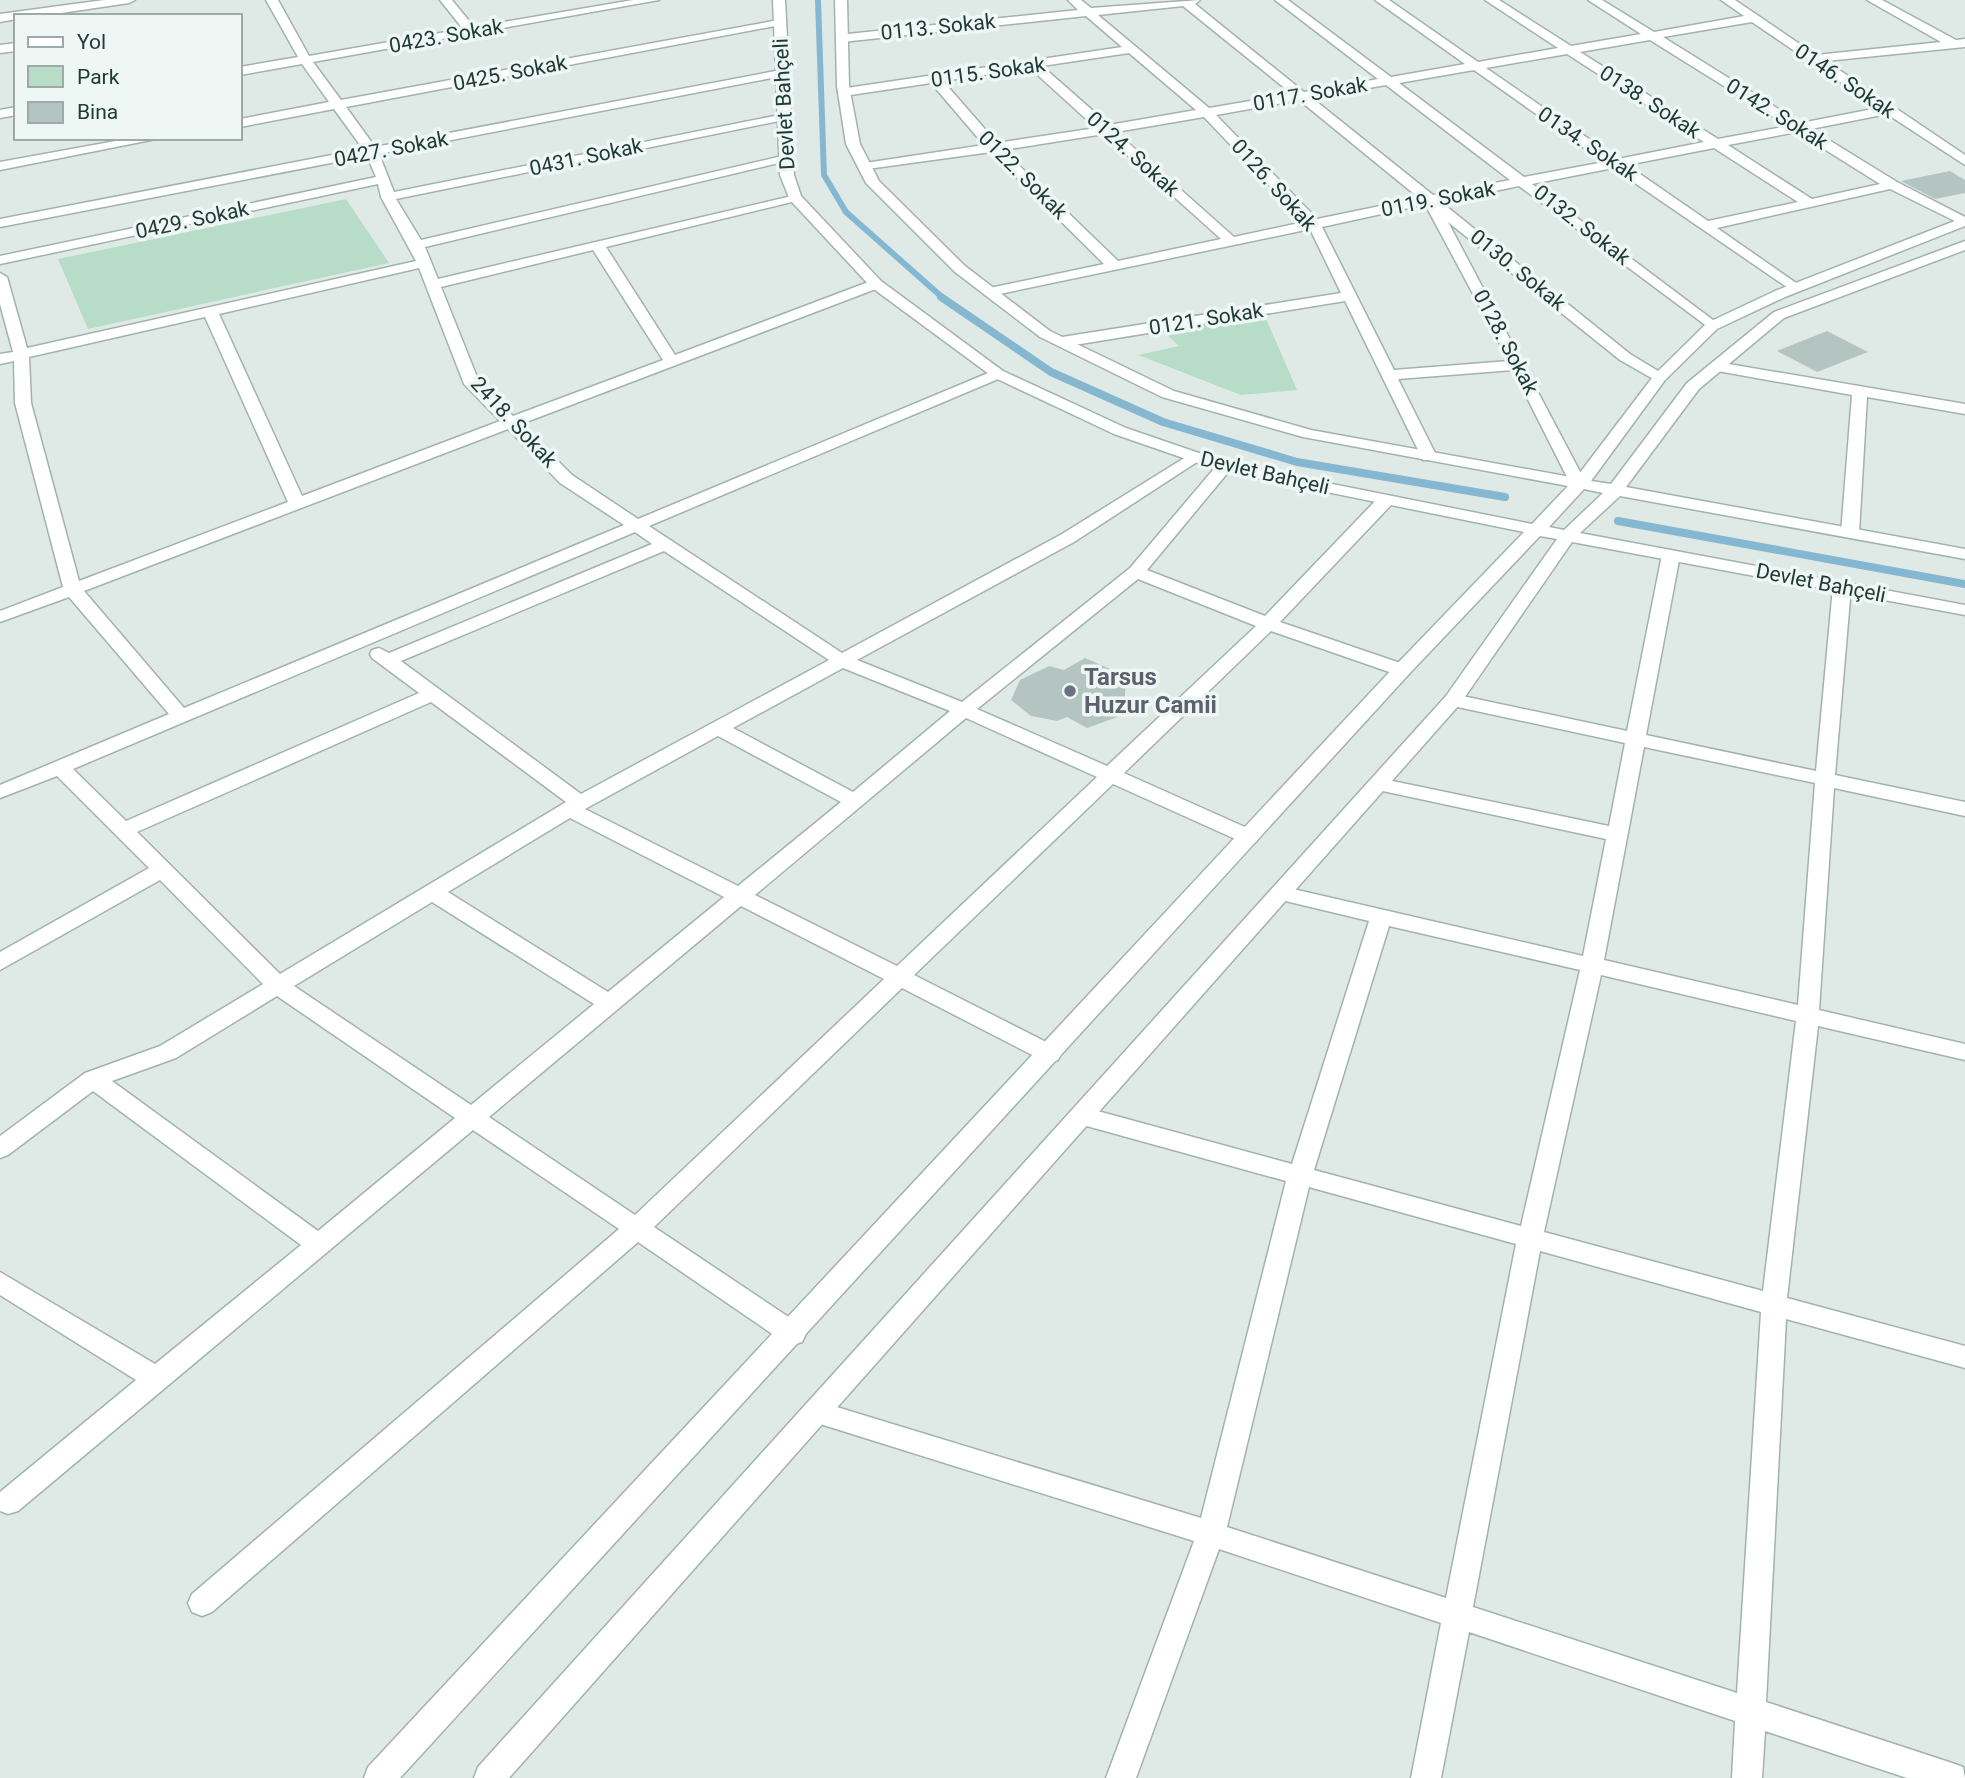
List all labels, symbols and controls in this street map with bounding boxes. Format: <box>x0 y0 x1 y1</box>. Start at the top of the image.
street label: 0113. Sokak <box>879 9 997 45</box>
legend <box>14 14 242 140</box>
street label: 0423. Sokak <box>387 14 505 58</box>
text: Yol <box>77 30 106 54</box>
street label: Devlet Bahçeli <box>769 38 799 170</box>
street label: 0146. Sokak <box>1791 39 1900 123</box>
street label: 0425. Sokak <box>451 50 569 96</box>
street label: 0115. Sokak <box>929 52 1047 92</box>
street label: 0138. Sokak <box>1595 61 1705 144</box>
text: Park <box>77 65 120 89</box>
street label: 0117. Sokak <box>1251 72 1369 116</box>
street label: 0142. Sokak <box>1722 73 1832 155</box>
text: Bina <box>77 100 118 124</box>
street label: 0134. Sokak <box>1534 102 1643 186</box>
street label: 0124. Sokak <box>1082 107 1184 202</box>
street label: 0427. Sokak <box>332 126 450 172</box>
street label: 0122. Sokak <box>974 126 1072 224</box>
street label: 0431. Sokak <box>527 133 645 181</box>
street label: 0126. Sokak <box>1227 134 1322 236</box>
street label: 0119. Sokak <box>1379 176 1497 222</box>
street label: 0132. Sokak <box>1529 180 1635 270</box>
street label: 0429. Sokak <box>133 196 251 244</box>
street label: 0130. Sokak <box>1466 224 1571 316</box>
street label: 0128. Sokak <box>1468 286 1544 399</box>
street label: 0121. Sokak <box>1147 298 1265 340</box>
street label: 2418. Sokak <box>466 372 562 473</box>
street label: Devlet Bahçeli <box>1198 446 1332 500</box>
street label: Devlet Bahçeli <box>1754 559 1888 607</box>
place label: Tarsus Huzur Camii <box>1084 663 1217 719</box>
marker: Tarsus Huzur Camii <box>1062 683 1078 699</box>

